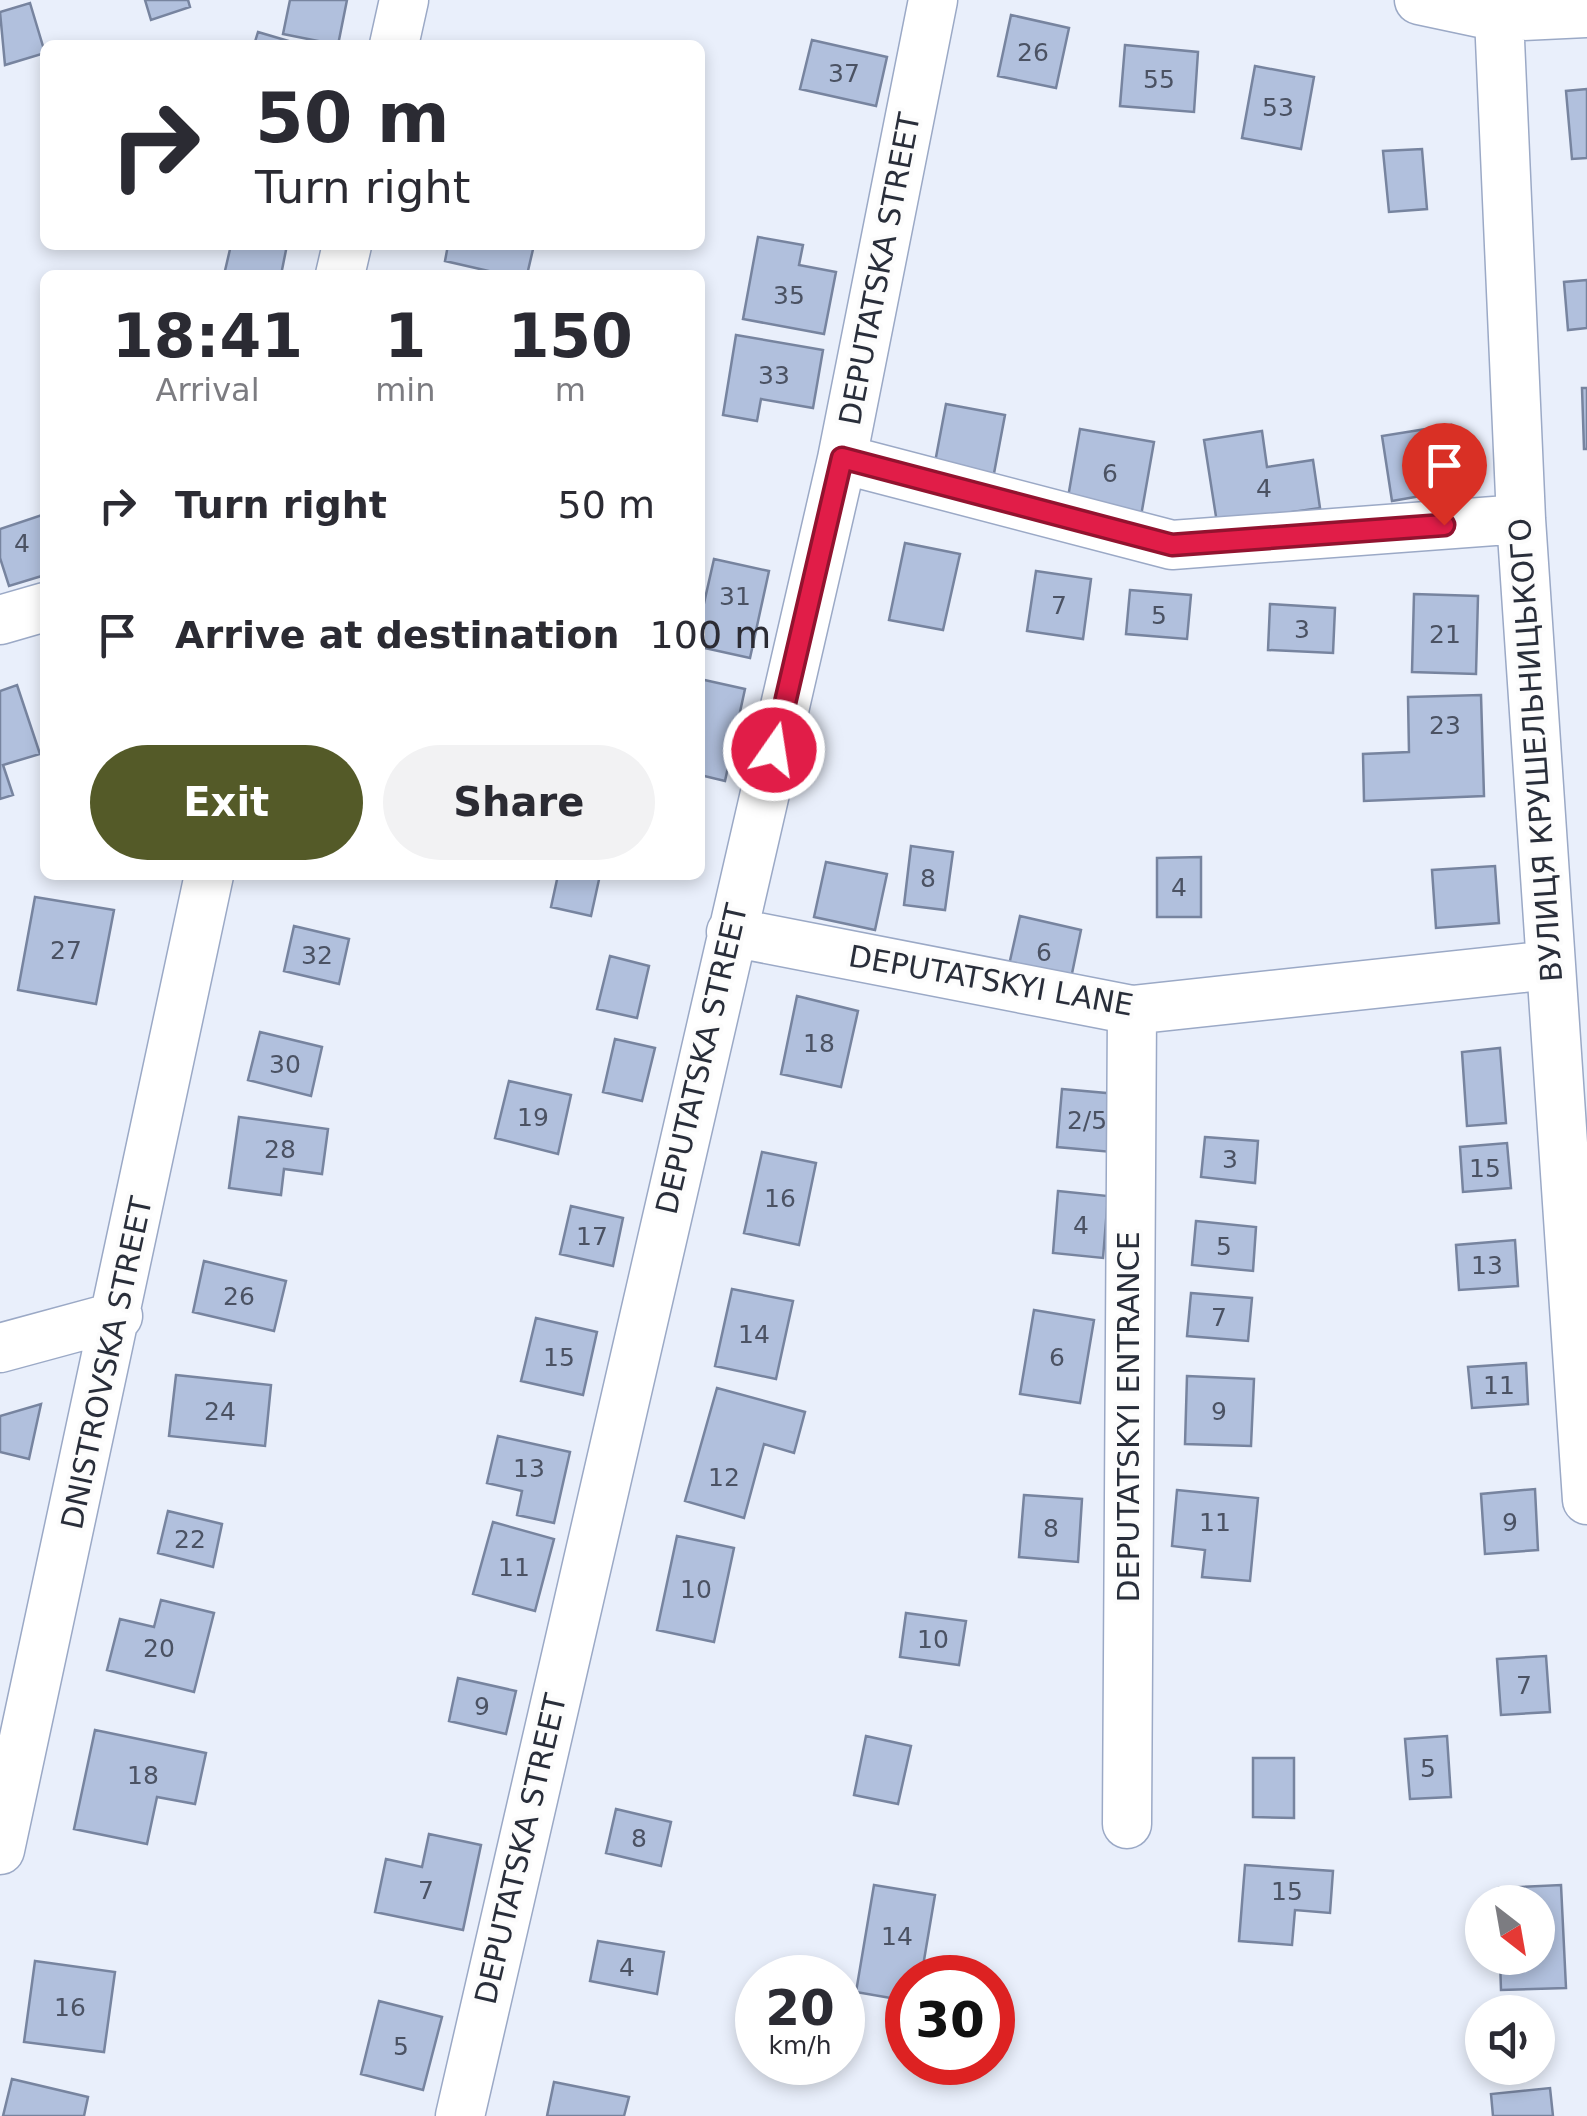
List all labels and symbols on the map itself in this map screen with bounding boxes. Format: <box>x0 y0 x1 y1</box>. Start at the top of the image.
house number: 26 <box>1017 38 1049 67</box>
house number: 37 <box>828 59 860 88</box>
house number: 55 <box>1143 65 1175 94</box>
house number: 53 <box>1262 93 1294 122</box>
street label: DEPUTATSKA STREET <box>832 109 927 428</box>
house number: 35 <box>773 281 805 310</box>
house number: 33 <box>758 361 790 390</box>
pin <box>1402 423 1487 526</box>
house number: 6 <box>1102 459 1118 488</box>
house number: 4 <box>1256 474 1272 503</box>
street label: ВУЛИЦЯ КРУШЕЛЬНИЦЬКОГО <box>1502 517 1569 983</box>
house number: 4 <box>14 529 30 558</box>
house number: 31 <box>719 582 751 611</box>
house number: 7 <box>1051 591 1067 620</box>
house number: 5 <box>1151 601 1167 630</box>
house number: 3 <box>1294 615 1310 644</box>
house number: 21 <box>1429 620 1461 649</box>
position arrow <box>722 698 826 802</box>
house number: 23 <box>1429 711 1461 740</box>
house number: 8 <box>920 864 936 893</box>
house number: 4 <box>1171 873 1187 902</box>
street label: DEPUTATSKA STREET <box>649 900 754 1217</box>
house number: 27 <box>50 936 82 965</box>
street label: DEPUTATSKYI LANE <box>846 938 1136 1023</box>
house number: 6 <box>1036 938 1052 967</box>
house number: 32 <box>301 941 333 970</box>
house number: 18 <box>803 1029 835 1058</box>
house number: 30 <box>269 1050 301 1079</box>
house number: 19 <box>517 1103 549 1132</box>
house number: 2/5 <box>1067 1106 1107 1135</box>
house number: 28 <box>264 1135 296 1164</box>
house number: 3 <box>1222 1145 1238 1174</box>
house number: 15 <box>1469 1154 1501 1183</box>
house number: 16 <box>764 1184 796 1213</box>
street label: DNISTROVSKA STREET <box>54 1193 159 1532</box>
house number: 4 <box>1073 1211 1089 1240</box>
house number: 17 <box>576 1222 608 1251</box>
street label: DEPUTATSKYI ENTRANCE <box>1111 1231 1146 1603</box>
house number: 5 <box>1216 1232 1232 1261</box>
house number: 13 <box>1471 1251 1503 1280</box>
house number: 26 <box>223 1282 255 1311</box>
house number: 7 <box>1211 1303 1227 1332</box>
house number: 14 <box>738 1320 770 1349</box>
house number: 15 <box>543 1343 575 1372</box>
house number: 6 <box>1049 1343 1065 1372</box>
house number: 11 <box>1483 1371 1515 1400</box>
house number: 24 <box>204 1397 236 1426</box>
house number: 9 <box>1211 1397 1227 1426</box>
house number: 13 <box>513 1454 545 1483</box>
house number: 12 <box>708 1463 740 1492</box>
house number: 11 <box>1199 1508 1231 1537</box>
house number: 9 <box>1502 1508 1518 1537</box>
house number: 8 <box>1043 1514 1059 1543</box>
house number: 22 <box>174 1525 206 1554</box>
house number: 11 <box>498 1553 530 1582</box>
house number: 10 <box>680 1575 712 1604</box>
house number: 10 <box>917 1625 949 1654</box>
house number: 20 <box>143 1634 175 1663</box>
house number: 7 <box>1516 1671 1532 1700</box>
street label: DEPUTATSKA STREET <box>468 1690 573 2007</box>
house number: 9 <box>474 1692 490 1721</box>
house number: 5 <box>1420 1754 1436 1783</box>
house number: 18 <box>127 1761 159 1790</box>
house number: 8 <box>631 1824 647 1853</box>
house number: 7 <box>418 1876 434 1905</box>
house number: 15 <box>1271 1877 1303 1906</box>
north arrow <box>1465 1885 1555 1975</box>
house number: 14 <box>881 1922 913 1951</box>
house number: 4 <box>619 1953 635 1982</box>
speed limit sign: 30 <box>885 1955 1015 2085</box>
house number: 16 <box>54 1993 86 2022</box>
house number: 5 <box>393 2032 409 2061</box>

